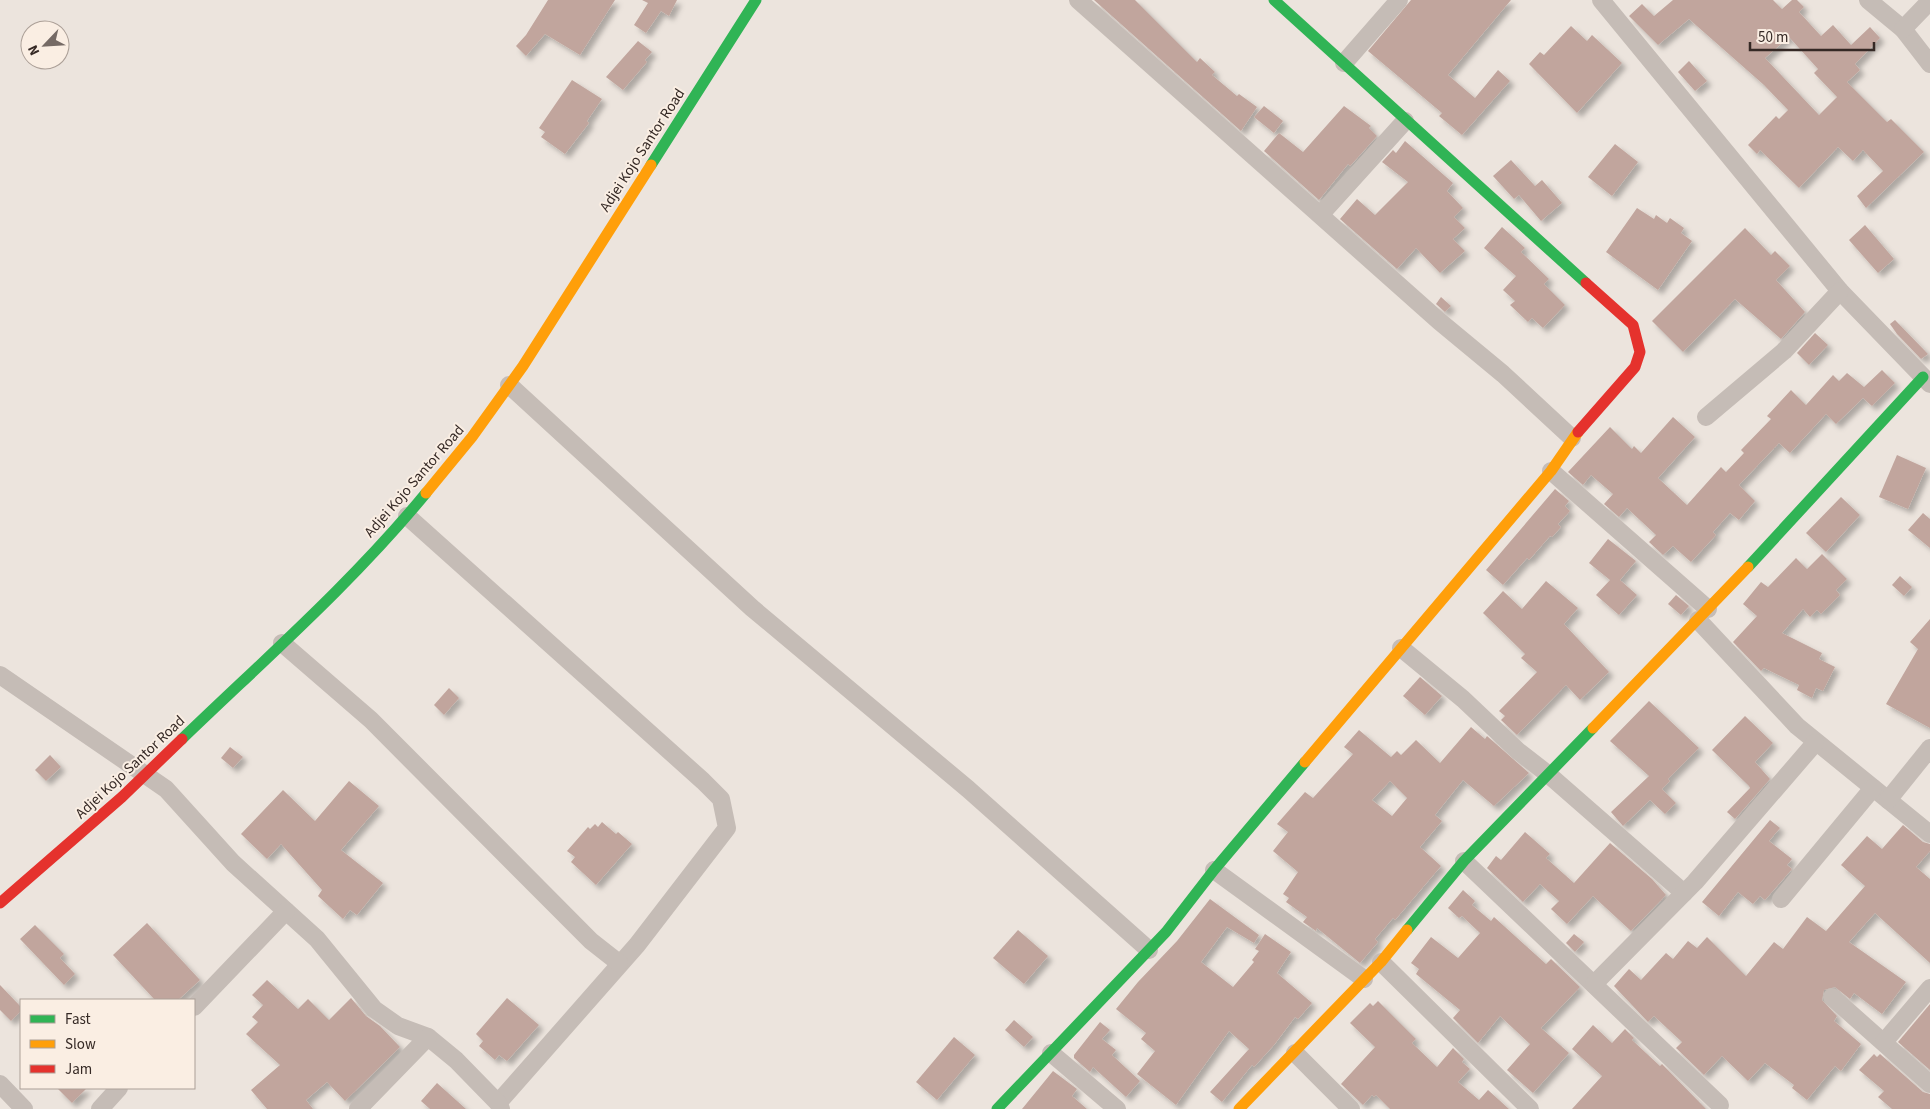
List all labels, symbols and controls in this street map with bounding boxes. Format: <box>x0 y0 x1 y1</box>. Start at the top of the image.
north arrow <box>20 20 70 70</box>
scale bar <box>1750 20 1874 52</box>
text: 50 m <box>1758 27 1788 48</box>
text: N <box>23 42 45 59</box>
street label: Adjei Kojo Santor Road <box>595 85 690 216</box>
street label: Adjei Kojo Santor Road <box>360 420 469 542</box>
street label: Adjei Kojo Santor Road <box>71 711 190 824</box>
legend <box>20 999 195 1089</box>
text: Fast <box>65 1009 91 1030</box>
text: Slow <box>65 1034 96 1055</box>
text: Jam <box>65 1059 92 1080</box>

